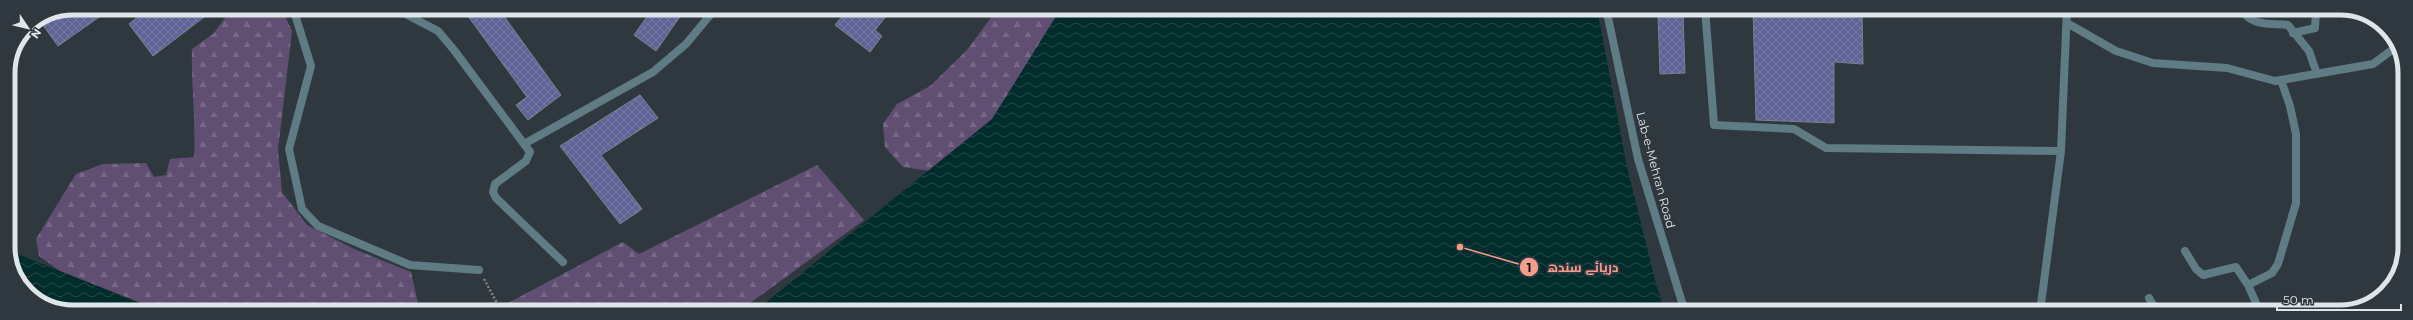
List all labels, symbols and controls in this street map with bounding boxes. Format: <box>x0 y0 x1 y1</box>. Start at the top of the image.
north arrow <box>8 8 48 48</box>
text: N <box>28 26 44 41</box>
street label: Lab-e-Mehran Road <box>1633 110 1679 230</box>
callout: دریائے سندھ <box>1519 255 1626 280</box>
text: دریائے سندھ <box>1547 259 1619 275</box>
text: 1 <box>1527 260 1531 275</box>
scale bar <box>2277 286 2401 312</box>
text: 50 m <box>2283 292 2314 307</box>

